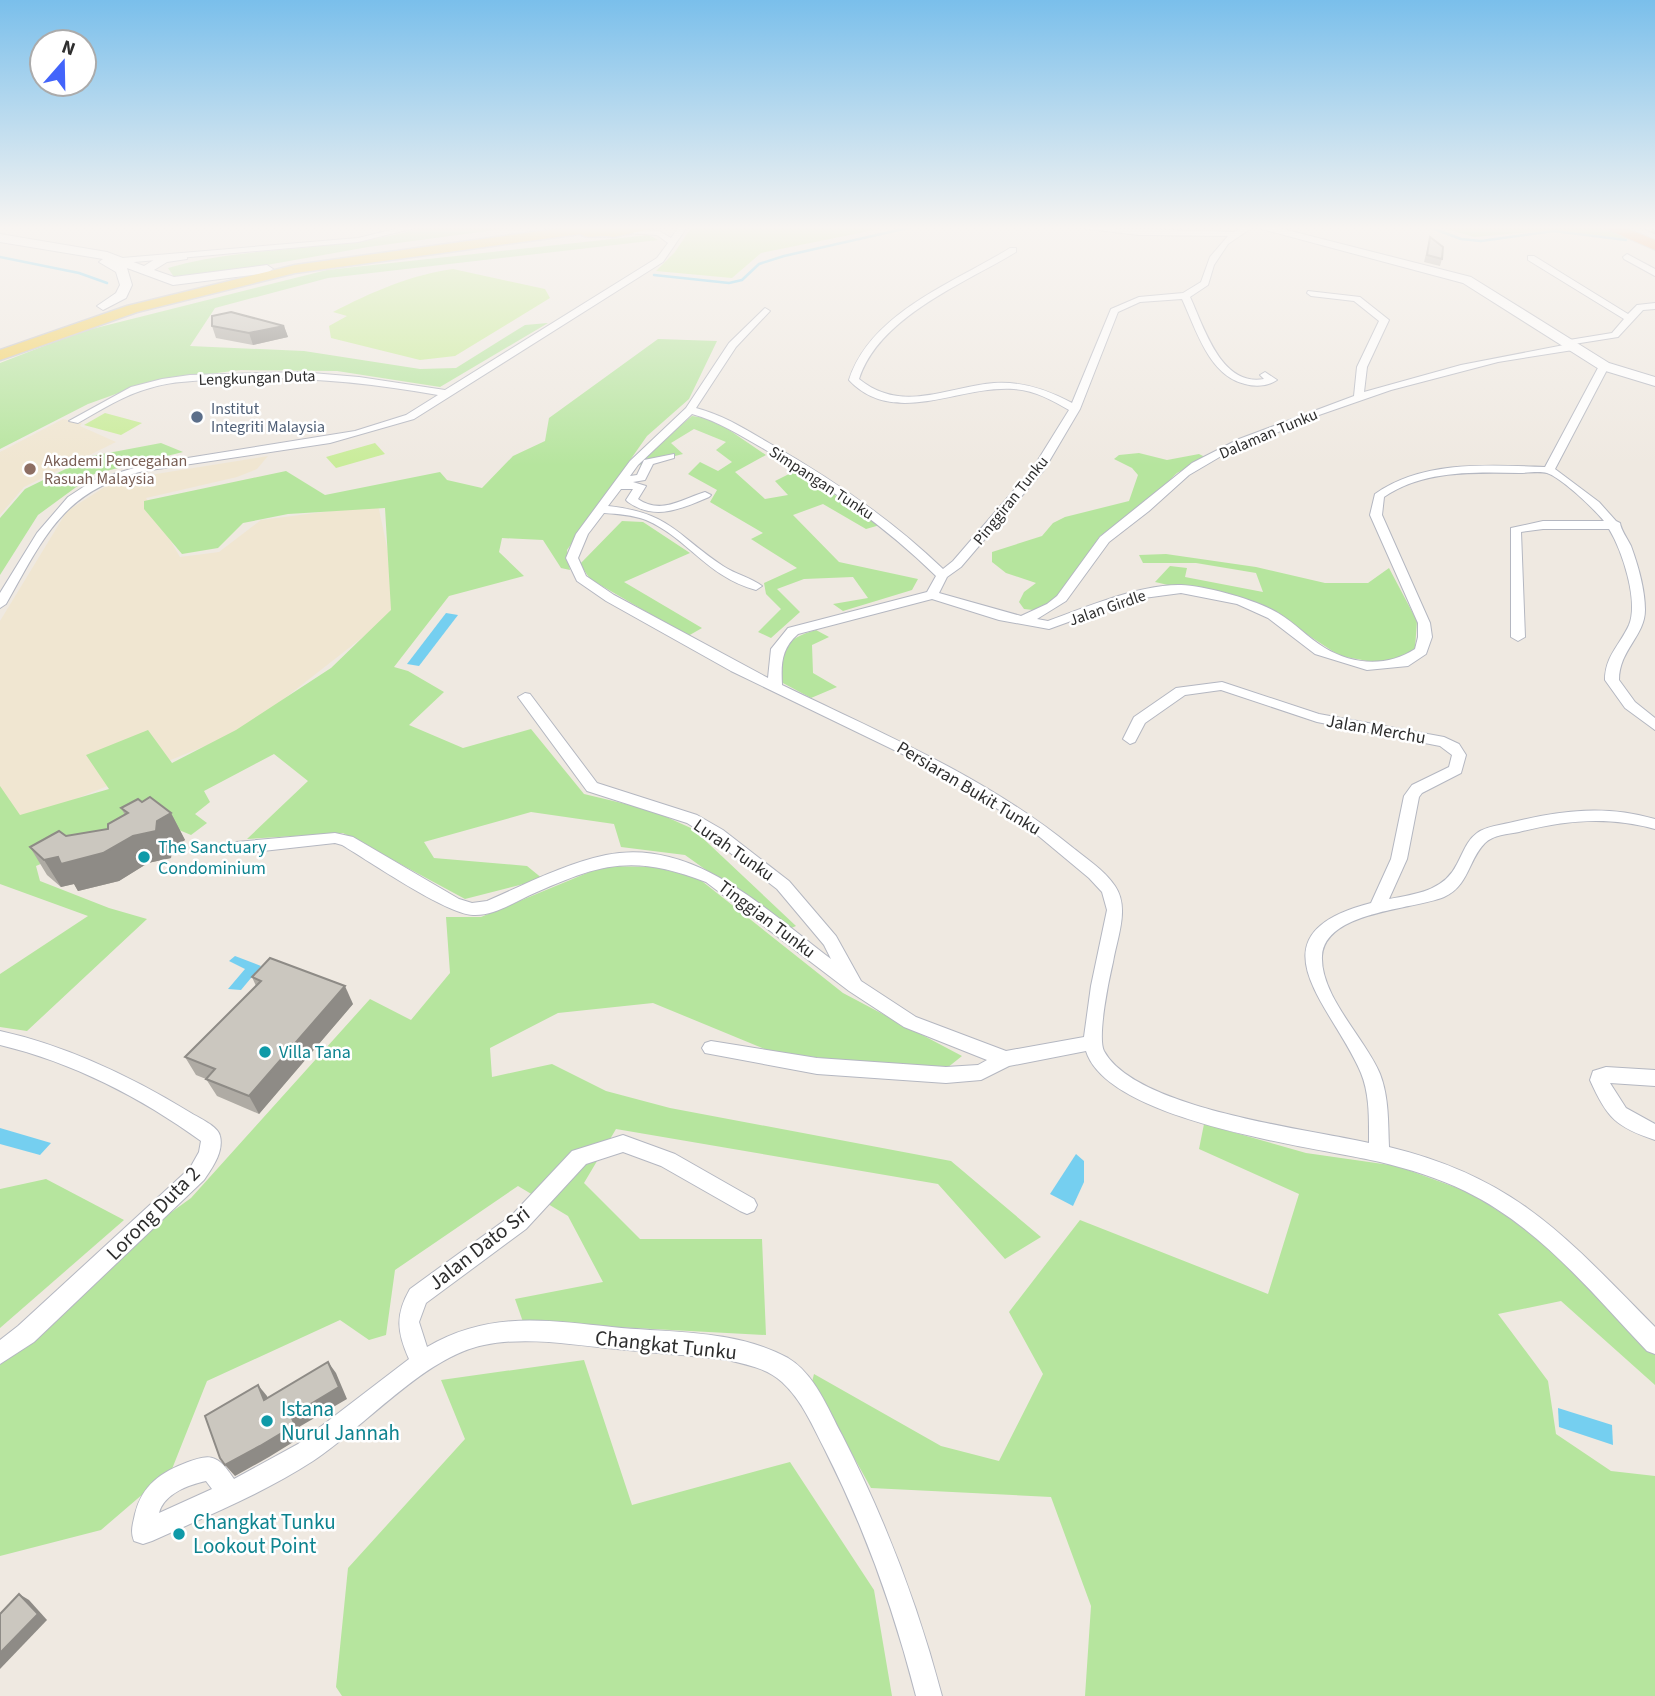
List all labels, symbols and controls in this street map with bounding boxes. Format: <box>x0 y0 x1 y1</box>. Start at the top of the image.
north arrow <box>28 28 98 98</box>
text: N <box>58 34 79 63</box>
street label: Lengkungan Duta <box>198 365 316 391</box>
place label: Institut Integriti Malaysia <box>211 398 325 438</box>
street label: Dalaman Tunku <box>1216 403 1321 465</box>
marker: Institut Integriti Malaysia <box>189 409 205 425</box>
street label: Simpangan Tunku <box>765 441 878 525</box>
place label: Akademi Pencegahan Rasuah Malaysia <box>44 450 187 490</box>
street label: Pinggiran Tunku <box>968 451 1054 550</box>
marker: Akademi Pencegahan Rasuah Malaysia <box>22 461 38 477</box>
street label: Jalan Girdle <box>1066 585 1149 631</box>
street label: Jalan Merchu <box>1324 708 1428 751</box>
street label: Persiaran Bukit Tunku <box>892 735 1046 842</box>
street label: Lurah Tunku <box>688 813 779 887</box>
place label: The Sanctuary Condominium <box>158 835 267 881</box>
marker: The Sanctuary Condominium <box>136 849 152 865</box>
street label: Tinggian Tunku <box>713 875 821 964</box>
place label: Villa Tana <box>279 1040 351 1065</box>
marker: Villa Tana <box>257 1044 273 1060</box>
street label: Lorong Duta 2 <box>99 1159 207 1267</box>
street label: Jalan Dato Sri <box>422 1199 536 1297</box>
street label: Changkat Tunku <box>594 1323 738 1367</box>
place label: Istana Nurul Jannah <box>281 1394 400 1448</box>
marker: Istana Nurul Jannah <box>259 1413 275 1429</box>
place label: Changkat Tunku Lookout Point <box>193 1507 336 1561</box>
marker: Changkat Tunku Lookout Point <box>171 1526 187 1542</box>

